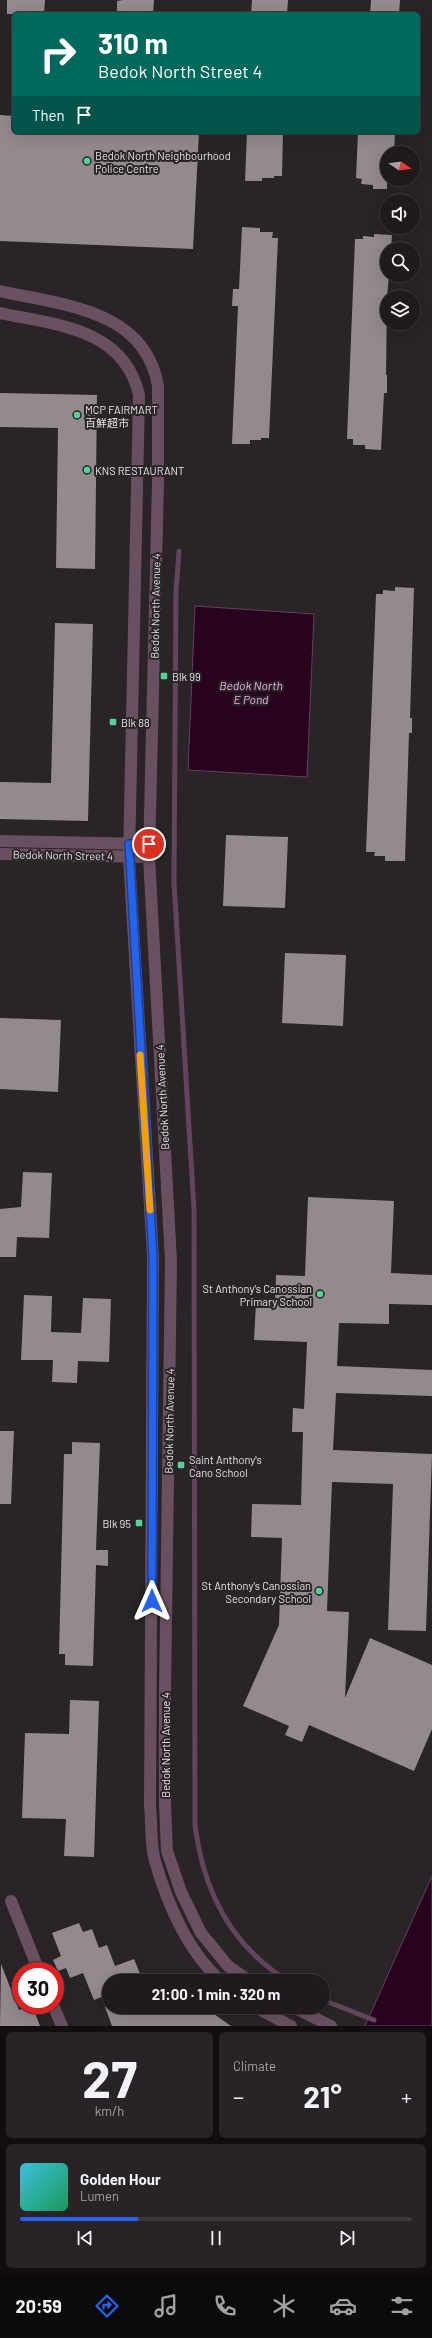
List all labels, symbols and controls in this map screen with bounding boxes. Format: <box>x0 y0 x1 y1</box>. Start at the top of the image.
text: 310 m <box>98 26 168 60</box>
icon: right <box>32 28 84 80</box>
text: Bedok North Street 4 <box>98 60 262 82</box>
icon: arrive <box>73 104 95 126</box>
text: Then <box>32 106 65 124</box>
north arrow <box>380 146 420 186</box>
map controls <box>380 146 420 330</box>
place label: Bedok North Neighbourhood Police Centre <box>95 149 231 175</box>
marker: Bedok North Neighbourhood Police Centre <box>82 156 92 166</box>
button: sound <box>380 194 420 234</box>
button: search <box>380 242 420 282</box>
button: layers <box>380 290 420 330</box>
place label: MCP FAIRMART 百鮮超市 <box>85 403 158 429</box>
marker: MCP FAIRMART 百鮮超市 <box>72 410 82 420</box>
place label: KNS RESTAURANT <box>95 464 184 477</box>
marker: KNS RESTAURANT <box>82 465 92 475</box>
street label: Bedok North Avenue 4 <box>148 553 162 659</box>
place label: Blk 99 <box>172 670 201 683</box>
marker: Blk 99 <box>159 671 169 681</box>
water label: Bedok North E Pond <box>219 678 283 706</box>
place label: Blk 88 <box>121 716 150 729</box>
marker: Blk 88 <box>108 717 118 727</box>
pin <box>132 827 166 861</box>
icon: arrive <box>138 833 160 855</box>
street label: Bedok North Street 4 <box>13 848 113 862</box>
street label: Bedok North Avenue 4 <box>153 1044 171 1150</box>
place label: St Anthony's Canossian Primary School <box>203 1282 312 1308</box>
marker: St Anthony's Canossian Primary School <box>315 1289 325 1299</box>
street label: Bedok North Avenue 4 <box>162 1368 176 1474</box>
place label: Saint Anthony's Cano School <box>189 1453 262 1479</box>
marker: Saint Anthony's Cano School <box>176 1460 186 1470</box>
place label: Blk 95 <box>102 1517 131 1530</box>
marker: Blk 95 <box>134 1518 144 1528</box>
place label: St Anthony's Canossian Secondary School <box>202 1579 311 1605</box>
position arrow <box>131 1580 173 1622</box>
marker: St Anthony's Canossian Secondary School <box>314 1586 324 1596</box>
street label: Bedok North Avenue 4 <box>159 1692 172 1798</box>
speed limit sign: 30 <box>12 1962 64 2014</box>
text: 21:00 · 1 min · 320 m <box>152 1985 280 2003</box>
text: 27 <box>82 2046 137 2108</box>
text: Climate <box>233 2058 276 2074</box>
text: 21° <box>303 2078 342 2114</box>
text: − <box>233 2083 244 2109</box>
text: + <box>401 2083 412 2109</box>
text: km/h <box>95 2103 124 2119</box>
text: Golden Hour <box>80 2170 161 2188</box>
text: Lumen <box>80 2188 119 2204</box>
icon: previous <box>74 2227 96 2249</box>
icon: pause <box>205 2227 227 2249</box>
icon: next <box>336 2227 358 2249</box>
icon: directions <box>93 2292 121 2320</box>
icon: music <box>152 2292 180 2320</box>
icon: phone <box>211 2292 239 2320</box>
icon: climate <box>270 2292 298 2320</box>
icon: car <box>329 2292 357 2320</box>
icon: filters <box>388 2292 416 2320</box>
text: 20:59 <box>16 2295 62 2317</box>

